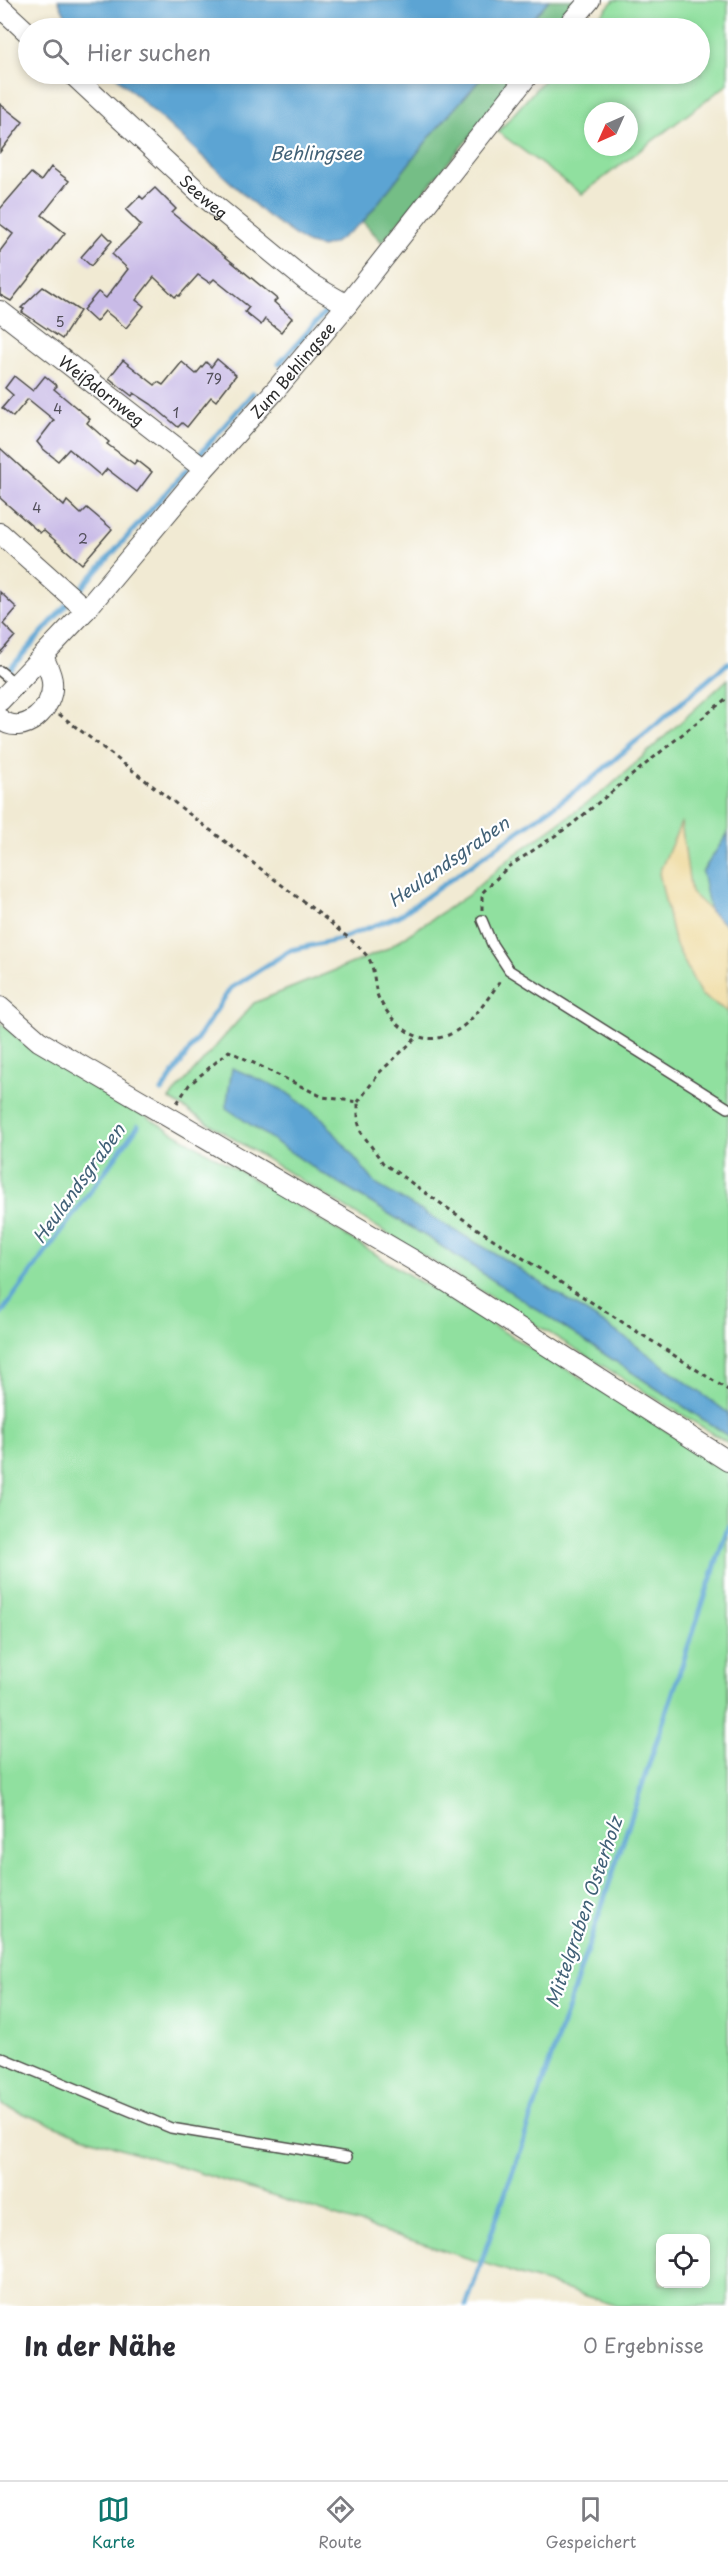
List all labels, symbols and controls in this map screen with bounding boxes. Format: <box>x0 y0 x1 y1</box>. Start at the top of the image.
search box <box>18 18 710 84</box>
icon: search <box>39 35 72 68</box>
text: Hier suchen <box>87 35 211 68</box>
north arrow <box>584 102 638 156</box>
water label: Behlingsee <box>270 139 363 166</box>
street label: Seeweg <box>175 168 234 224</box>
house number: 5 <box>55 311 65 332</box>
street label: Zum Behlingsee <box>244 316 340 423</box>
street label: Weißdornweg <box>54 349 150 431</box>
house number: 79 <box>206 368 222 389</box>
house number: 4 <box>53 398 63 419</box>
house number: 1 <box>173 402 179 423</box>
house number: 4 <box>32 497 42 518</box>
house number: 2 <box>78 528 88 549</box>
water label: Heulandsgraben <box>382 809 515 913</box>
water label: Heulandsgraben <box>25 1117 131 1249</box>
water label: Mittelgraben Osterholz <box>538 1811 629 2011</box>
map controls <box>656 2234 710 2288</box>
button: locate <box>656 2234 710 2288</box>
text: In der Nähe <box>24 2326 176 2365</box>
text: 0 Ergebnisse <box>583 2330 704 2360</box>
tab: Karte <box>92 2493 135 2553</box>
tab: Route <box>318 2493 362 2553</box>
tab: Gespeichert <box>545 2493 636 2553</box>

